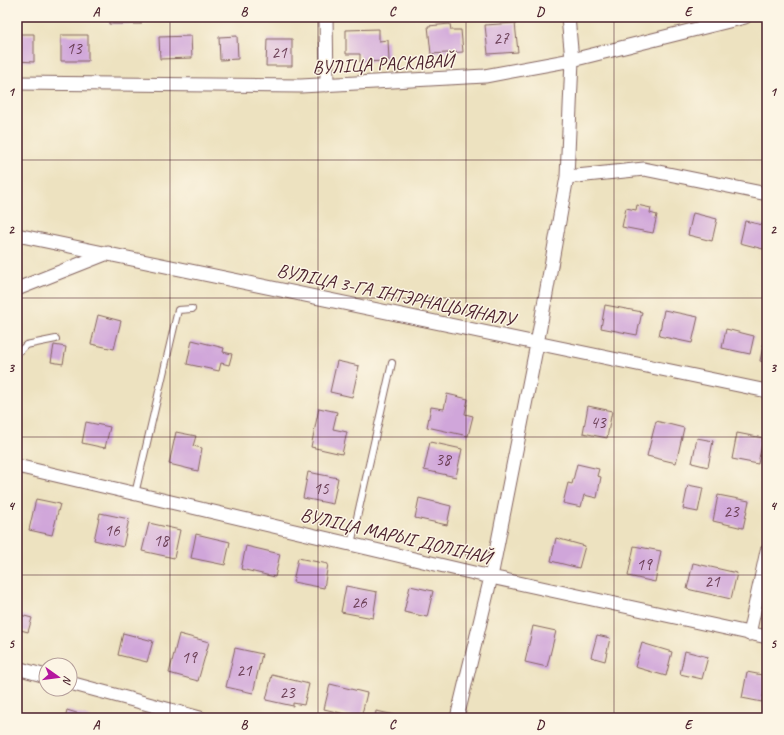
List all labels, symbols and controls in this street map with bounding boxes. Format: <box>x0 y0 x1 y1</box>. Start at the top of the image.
text: A <box>93 4 101 20</box>
text: B <box>241 4 249 20</box>
text: C <box>389 4 397 20</box>
text: D <box>536 4 545 20</box>
text: E <box>685 4 694 20</box>
house number: 27 <box>493 28 510 49</box>
house number: 13 <box>66 38 83 59</box>
house number: 21 <box>271 42 288 63</box>
street label: ВУЛІЦА РАСКАВАЙ <box>312 48 457 80</box>
text: 1 <box>8 84 16 100</box>
text: 1 <box>770 84 778 100</box>
text: 2 <box>8 222 15 238</box>
text: 2 <box>770 222 777 238</box>
street label: ВУЛІЦА 3-ГА ІНТЭРНАЦЫЯНАЛУ <box>275 258 520 333</box>
text: 3 <box>8 360 15 376</box>
text: 3 <box>770 360 777 376</box>
house number: 43 <box>590 412 607 433</box>
house number: 38 <box>435 449 453 470</box>
house number: 15 <box>313 478 330 499</box>
text: 4 <box>8 498 16 514</box>
text: 4 <box>770 498 778 514</box>
house number: 23 <box>723 501 740 522</box>
street label: ВУЛІЦА МАРЫІ ДОЛІНАЙ <box>298 502 496 570</box>
house number: 16 <box>104 520 121 541</box>
house number: 18 <box>153 530 171 551</box>
house number: 19 <box>636 554 653 575</box>
house number: 21 <box>704 571 721 592</box>
house number: 26 <box>351 592 368 613</box>
text: 5 <box>8 636 15 652</box>
text: 5 <box>770 636 777 652</box>
house number: 19 <box>181 647 198 668</box>
north arrow <box>38 657 78 697</box>
house number: 21 <box>236 660 253 681</box>
text: N <box>60 674 75 687</box>
house number: 23 <box>279 682 296 703</box>
text: A <box>93 717 101 733</box>
text: B <box>241 717 249 733</box>
text: C <box>389 717 397 733</box>
text: D <box>536 717 545 733</box>
text: E <box>685 717 694 733</box>

